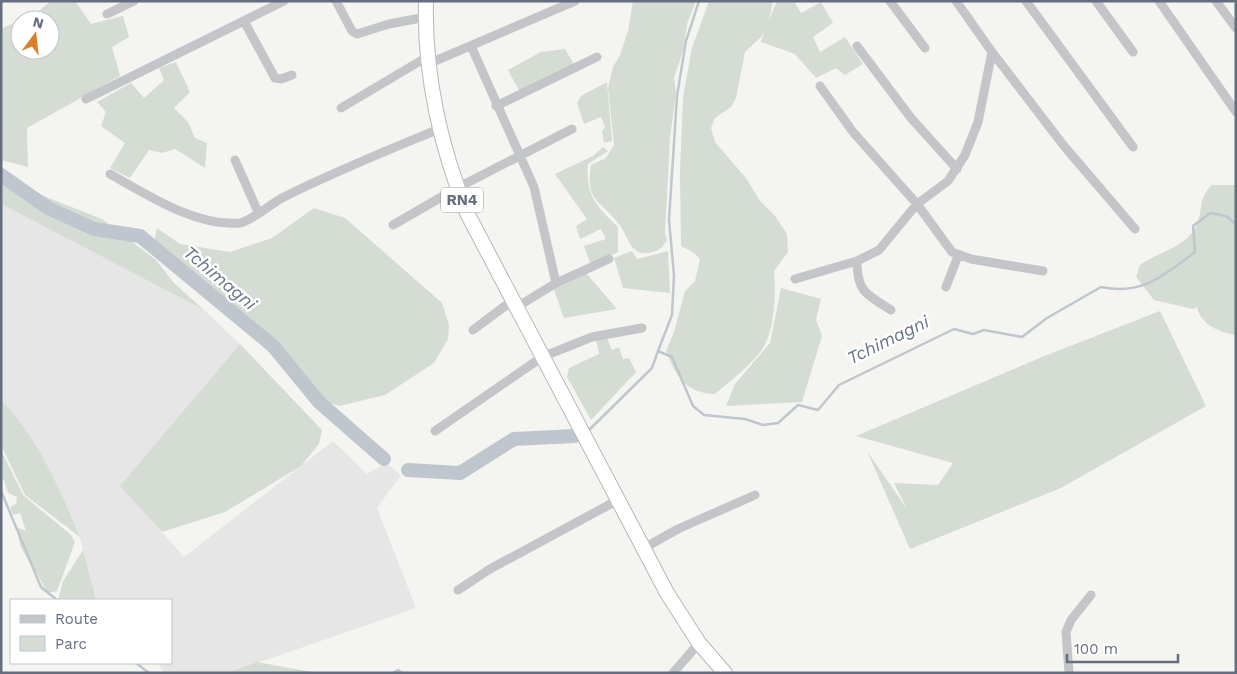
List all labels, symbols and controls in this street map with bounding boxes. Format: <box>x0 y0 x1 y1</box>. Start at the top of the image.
north arrow <box>10 10 60 60</box>
text: N <box>31 13 45 32</box>
road number: RN4 <box>441 188 483 212</box>
water label: Tchimagni <box>180 241 262 315</box>
water label: Tchimagni <box>843 310 933 368</box>
legend <box>10 599 172 664</box>
text: Route <box>55 610 98 628</box>
scale bar <box>1067 632 1178 664</box>
text: Parc <box>55 635 87 653</box>
text: 100 m <box>1074 640 1118 658</box>

